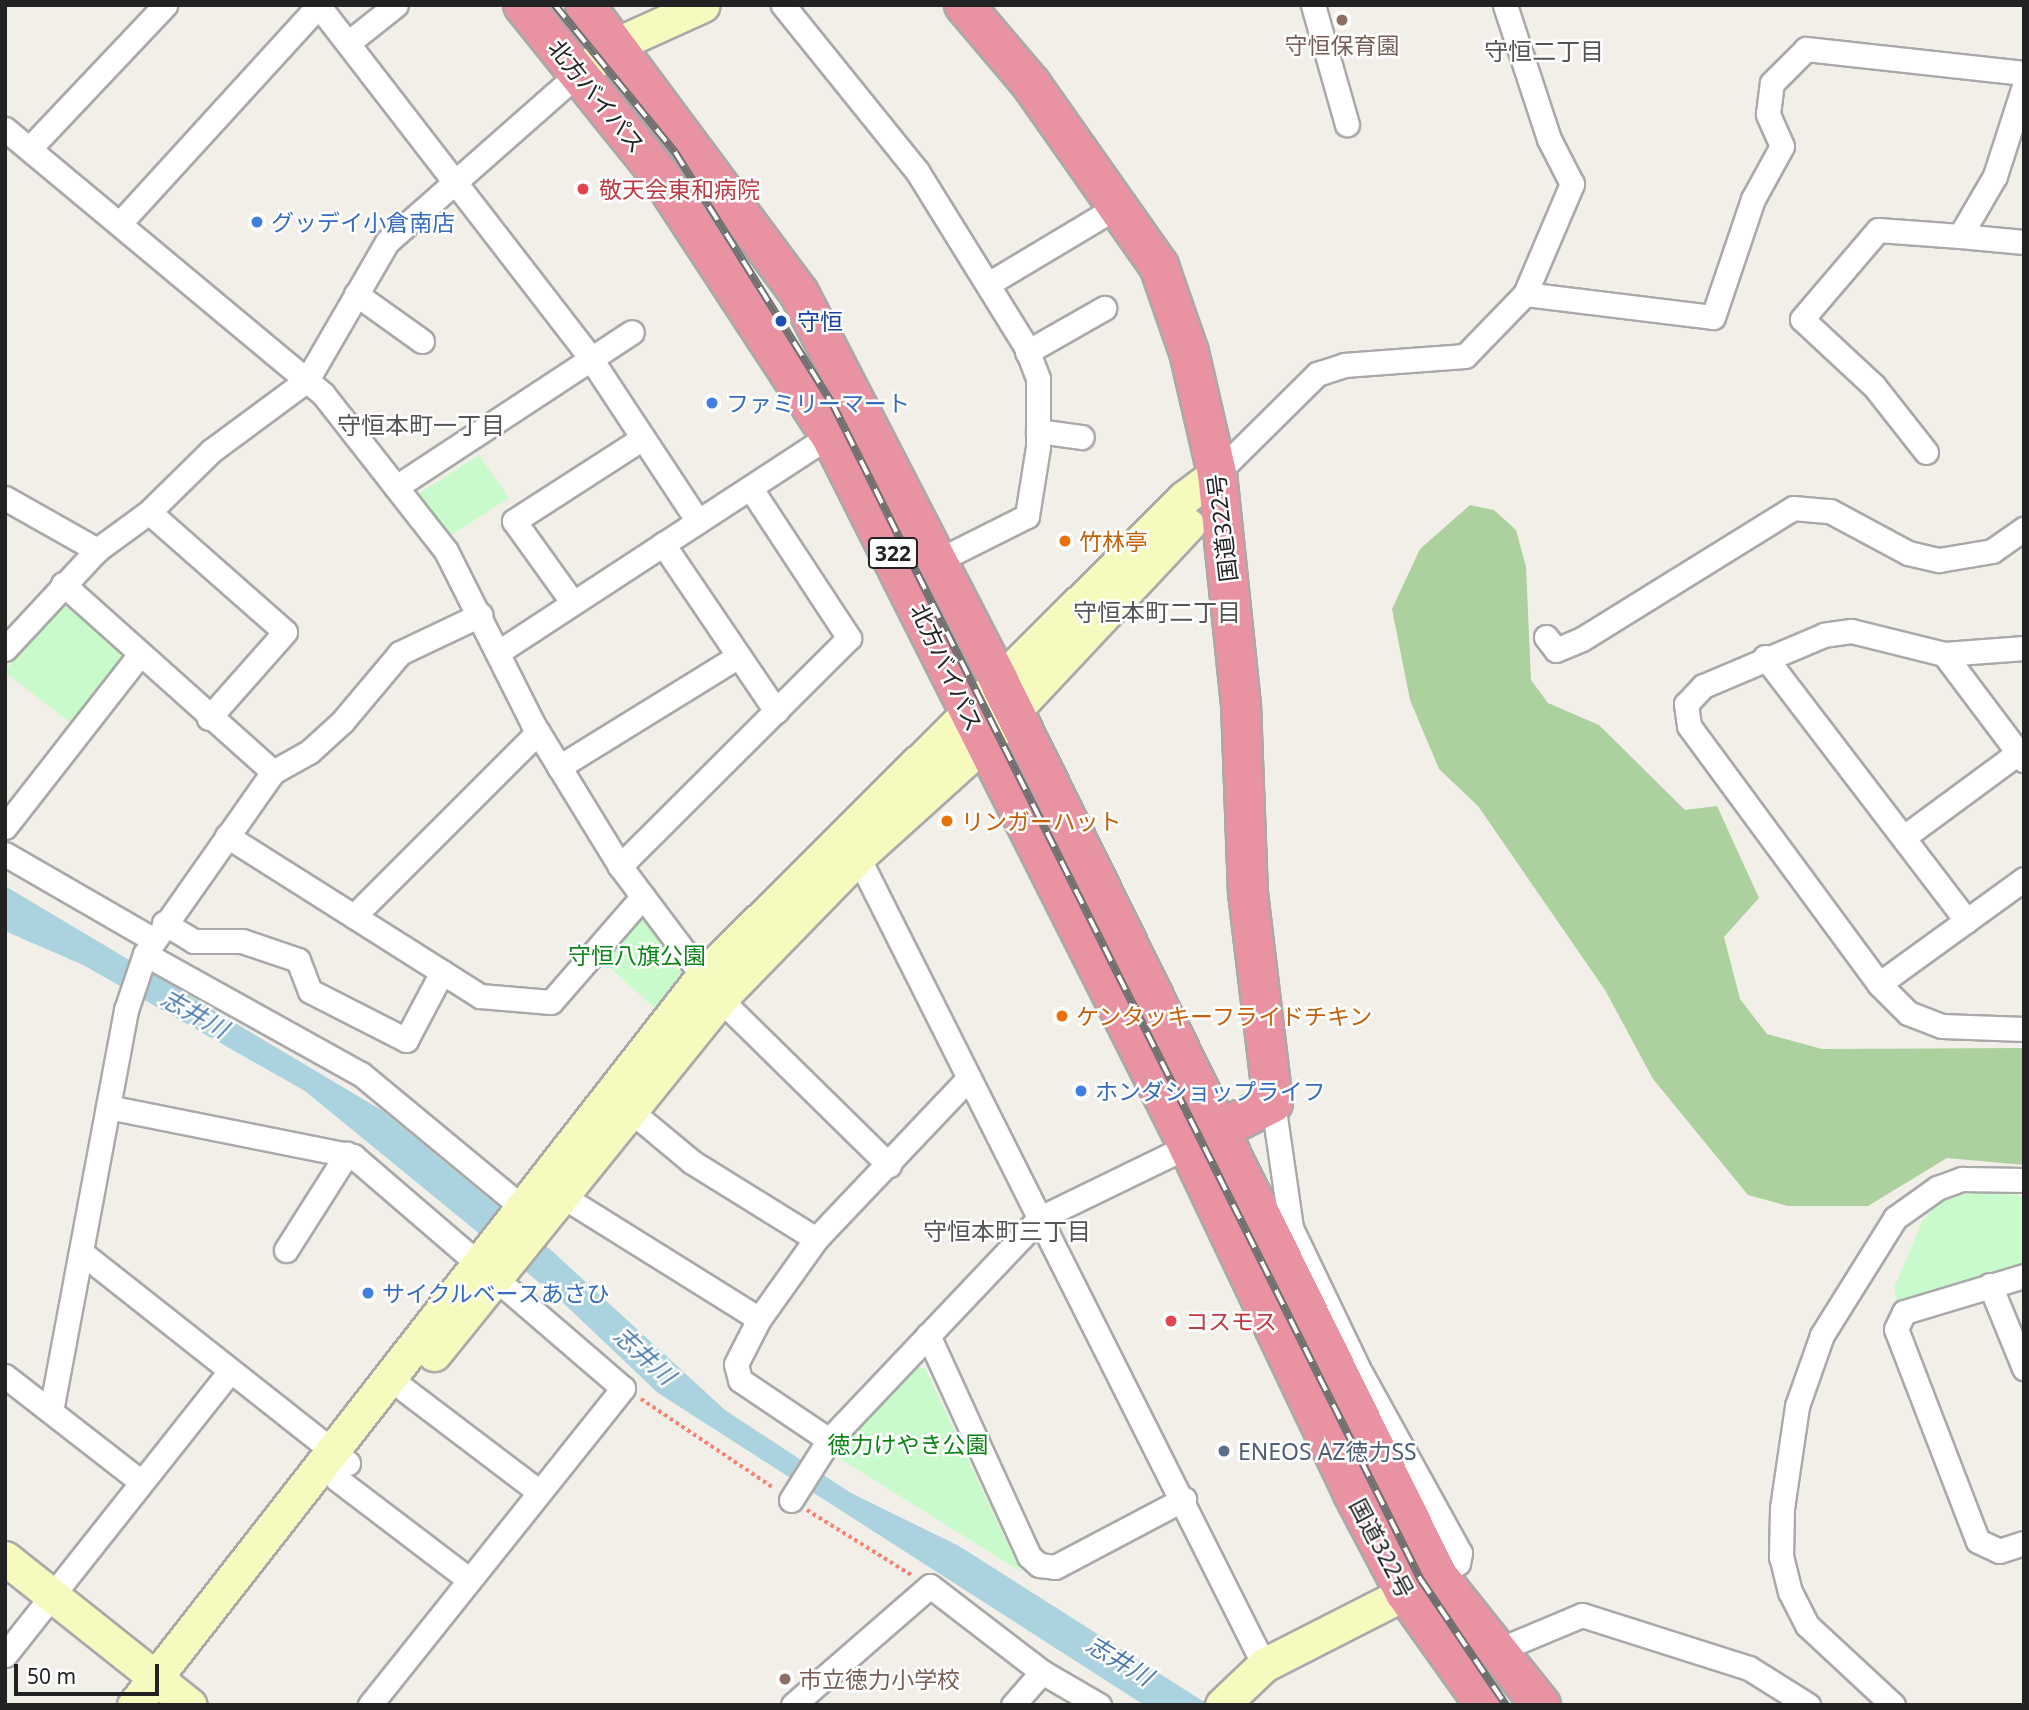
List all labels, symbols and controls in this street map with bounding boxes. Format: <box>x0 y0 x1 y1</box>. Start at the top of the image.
marker: 守恒保育園 <box>1334 12 1350 28</box>
place label: 守恒保育園 <box>1285 31 1399 59</box>
street label: 北方バイパス <box>543 34 651 158</box>
district label: 守恒二丁目 <box>1484 37 1604 65</box>
place label: 敬天会東和病院 <box>599 175 760 203</box>
marker: 敬天会東和病院 <box>573 179 593 199</box>
place label: グッデイ小倉南店 <box>271 208 455 236</box>
marker: グッデイ小倉南店 <box>249 214 265 230</box>
place label: 守恒 <box>797 307 843 335</box>
marker: 守恒 <box>771 311 791 331</box>
place label: ファミリーマート <box>726 389 910 417</box>
marker: ファミリーマート <box>704 395 720 411</box>
district label: 守恒本町一丁目 <box>337 411 505 439</box>
street label: 国道322号 <box>1202 472 1242 584</box>
place label: 竹林亭 <box>1079 527 1148 555</box>
marker: 竹林亭 <box>1057 533 1073 549</box>
road number: 322 <box>867 536 919 570</box>
district label: 守恒本町二丁目 <box>1073 598 1241 626</box>
street label: 北方バイパス <box>905 599 989 735</box>
place label: リンガーハット <box>961 807 1122 835</box>
marker: リンガーハット <box>939 813 955 829</box>
park label: 守恒八旗公園 <box>568 941 706 969</box>
water label: 志井川 <box>157 983 233 1043</box>
place label: ケンタッキーフライドチキン <box>1076 1002 1375 1030</box>
marker: ケンタッキーフライドチキン <box>1054 1008 1070 1024</box>
place label: ホンダショップライフ <box>1095 1077 1325 1105</box>
marker: ホンダショップライフ <box>1073 1083 1089 1099</box>
district label: 守恒本町三丁目 <box>923 1217 1091 1245</box>
place label: サイクルベースあさひ <box>382 1279 612 1307</box>
marker: サイクルベースあさひ <box>360 1285 376 1301</box>
place label: コスモス <box>1185 1307 1277 1335</box>
marker: コスモス <box>1163 1313 1179 1329</box>
water label: 志井川 <box>609 1320 681 1390</box>
park label: 徳力けやき公園 <box>828 1430 988 1458</box>
place label: ENEOS AZ徳力SS <box>1238 1437 1417 1465</box>
marker: ENEOS AZ徳力SS <box>1216 1443 1232 1459</box>
street label: 国道322号 <box>1344 1494 1420 1602</box>
water label: 志井川 <box>1082 1629 1158 1691</box>
scale bar <box>18 1650 163 1694</box>
text: 50 m <box>27 1662 76 1690</box>
place label: 市立徳力小学校 <box>799 1665 960 1693</box>
marker: 市立徳力小学校 <box>777 1671 793 1687</box>

